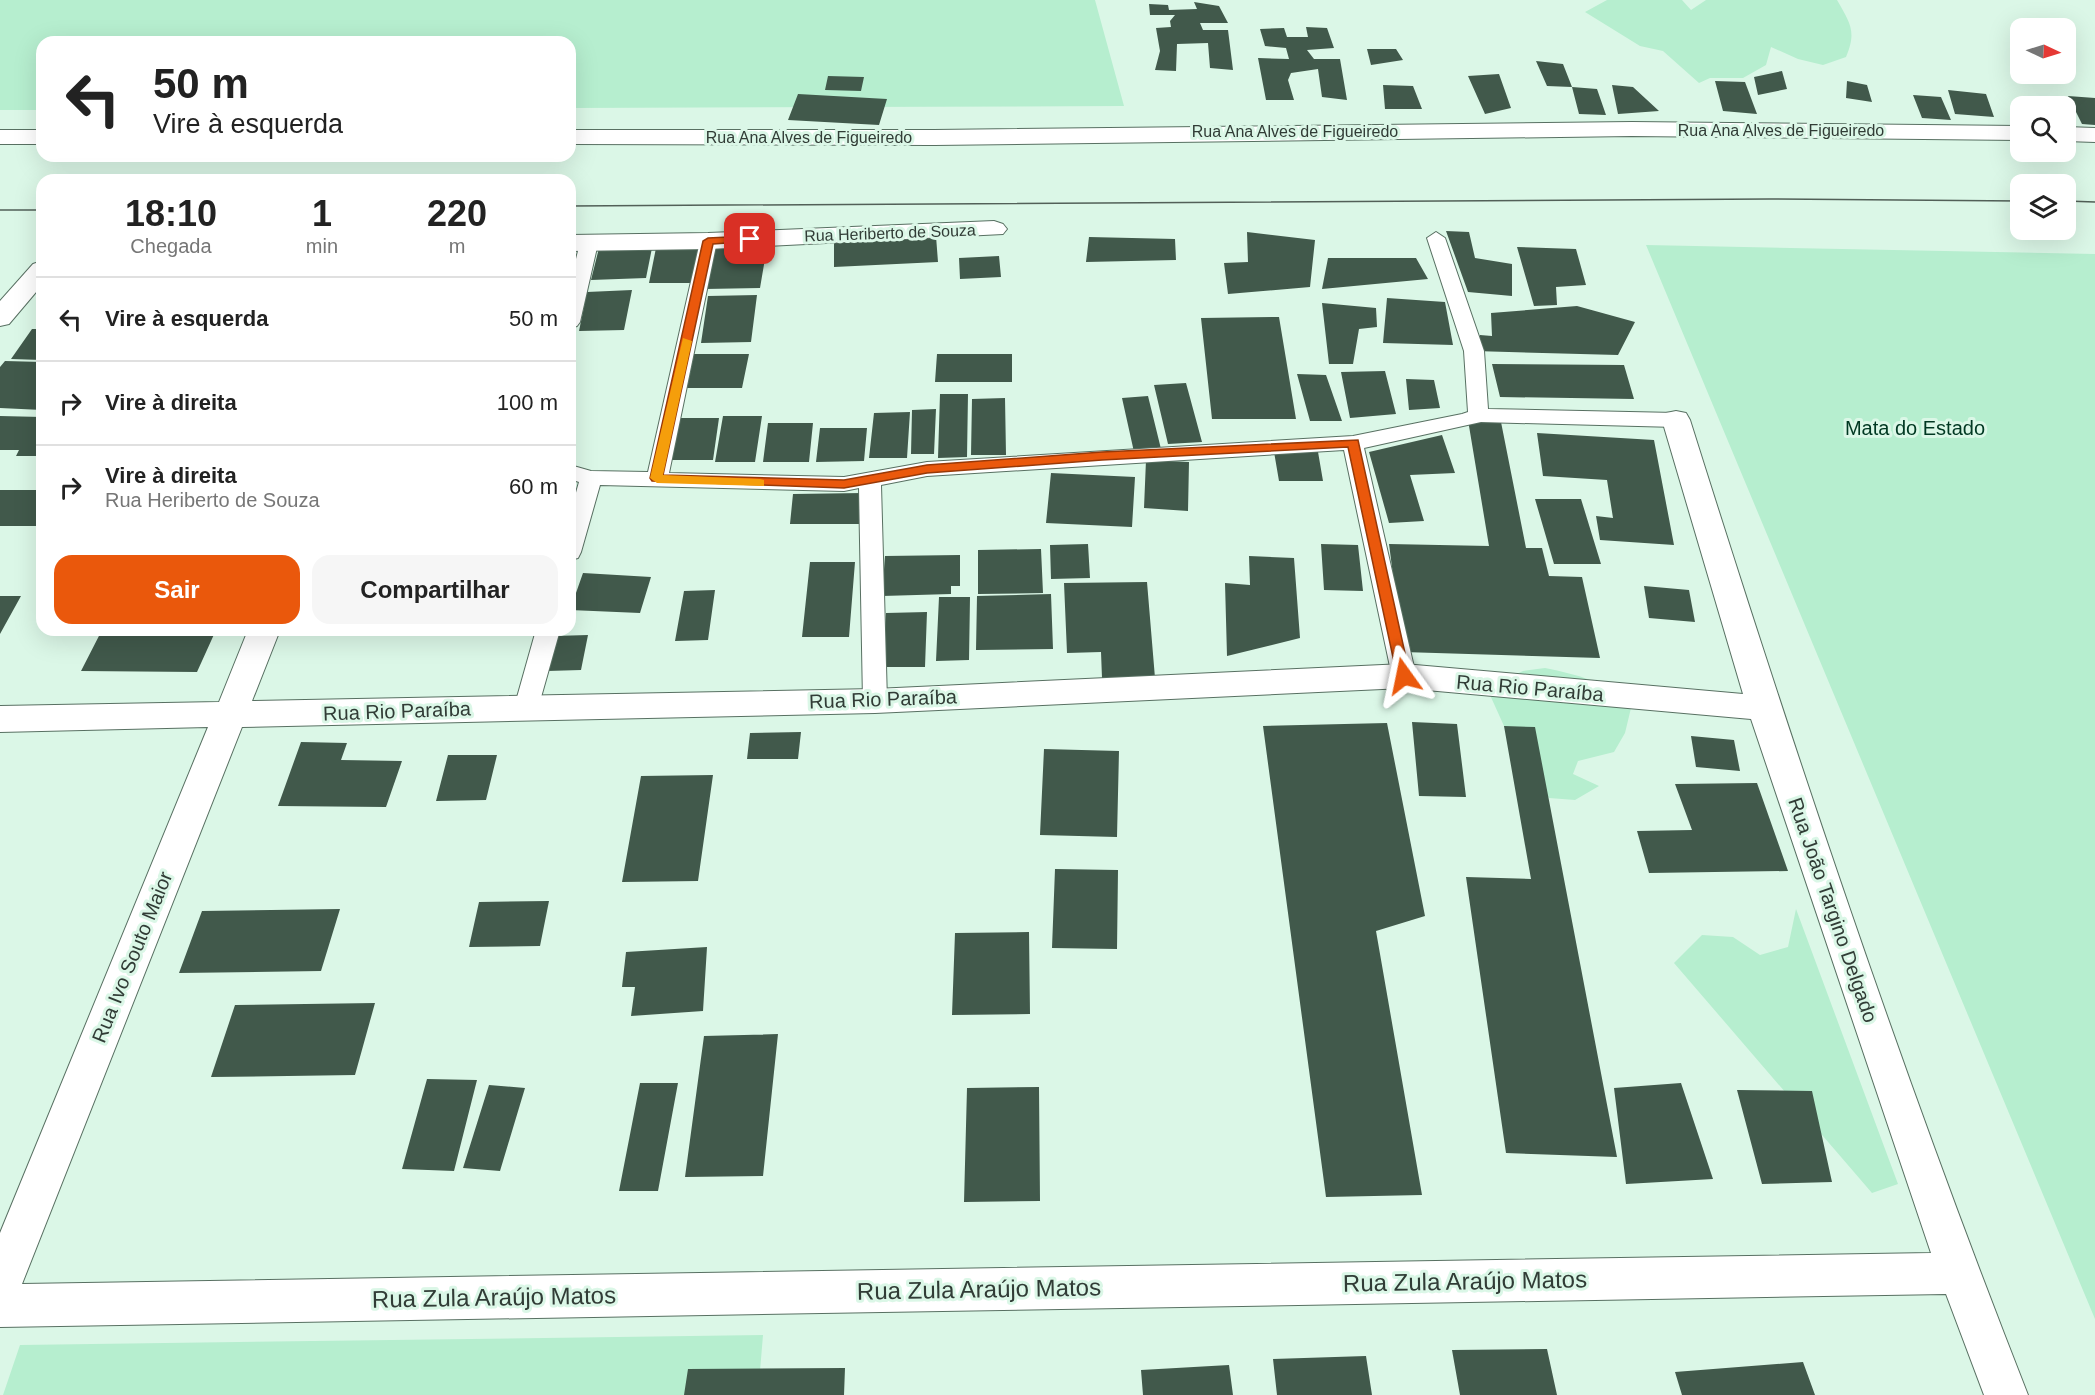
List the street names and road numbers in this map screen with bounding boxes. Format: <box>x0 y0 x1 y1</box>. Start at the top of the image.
street label: Rua Ana Alves de Figueiredo <box>1678 122 1884 139</box>
street label: Rua Ana Alves de Figueiredo <box>1192 123 1398 140</box>
street label: Rua Ana Alves de Figueiredo <box>706 129 912 146</box>
street label: Rua Heriberto de Souza <box>804 222 976 244</box>
street label: Rua Rio Paraíba <box>1455 671 1605 705</box>
street label: Rua Rio Paraíba <box>809 685 958 713</box>
street label: Rua Rio Paraíba <box>323 697 472 725</box>
street label: Rua João Targino Delgado <box>1784 795 1882 1025</box>
street label: Rua Ivo Souto Maior <box>88 868 176 1046</box>
street label: Rua Zula Araújo Matos <box>1343 1265 1587 1297</box>
street label: Rua Zula Araújo Matos <box>857 1273 1101 1305</box>
street label: Rua Zula Araújo Matos <box>372 1281 616 1313</box>

